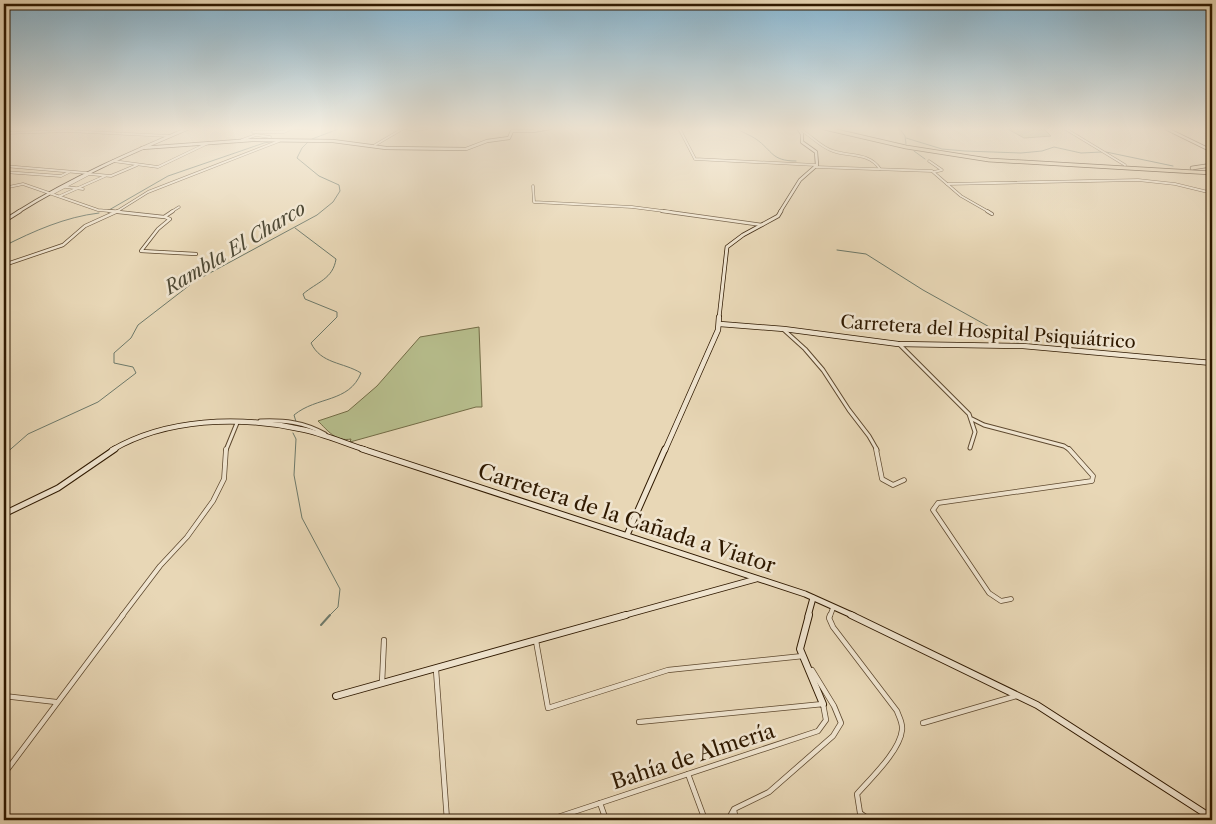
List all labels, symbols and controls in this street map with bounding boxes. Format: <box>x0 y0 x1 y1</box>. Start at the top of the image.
water label: Rambla El Charco <box>159 197 310 300</box>
street label: Carretera del Hospital Psiquiátrico <box>840 311 1136 353</box>
street label: Carretera de la Cañada a Viator <box>475 458 779 578</box>
street label: Bahía de Almería <box>608 717 779 794</box>

